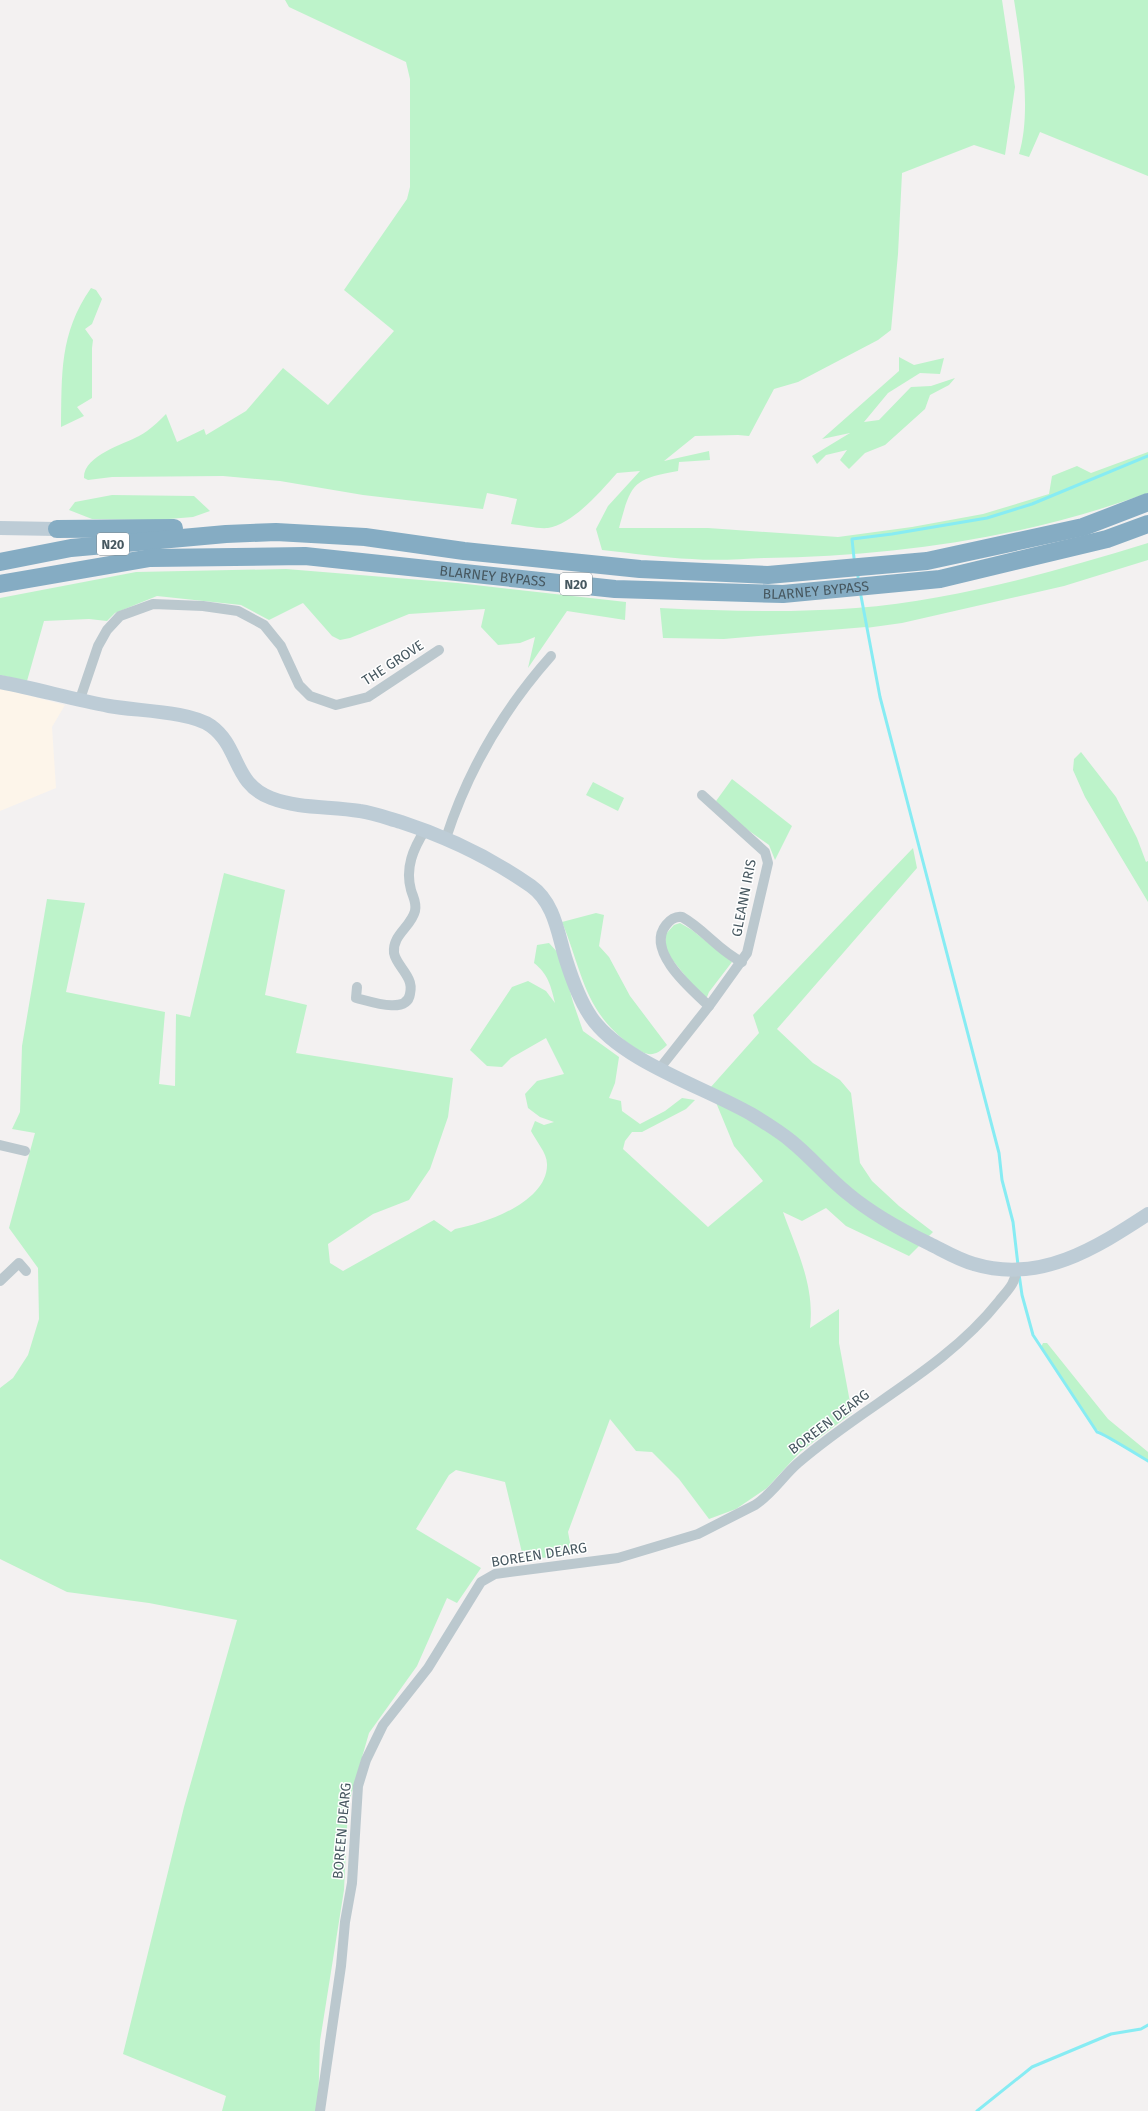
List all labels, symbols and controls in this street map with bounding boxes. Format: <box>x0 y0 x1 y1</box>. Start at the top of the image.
road number: N20 <box>97 533 129 555</box>
street label: BLARNEY BYPASS <box>439 562 547 590</box>
road number: N20 <box>560 573 592 595</box>
street label: BLARNEY BYPASS <box>762 577 870 603</box>
street label: THE GROVE <box>359 637 427 689</box>
street label: GLEANN IRIS <box>728 857 760 938</box>
street label: BOREEN DEARG <box>785 1386 873 1458</box>
street label: BOREEN DEARG <box>490 1539 588 1571</box>
street label: BOREEN DEARG <box>329 1782 355 1880</box>

